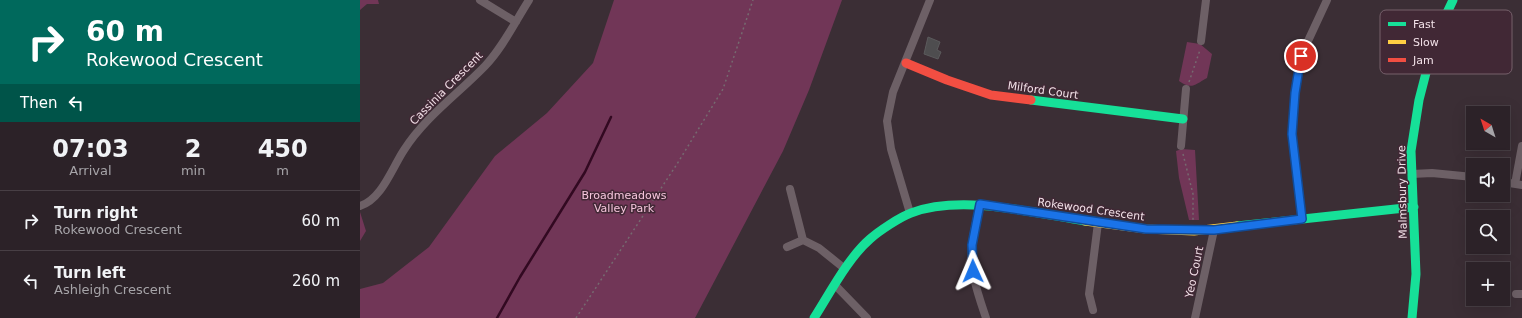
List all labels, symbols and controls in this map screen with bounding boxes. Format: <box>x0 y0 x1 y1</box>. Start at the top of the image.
legend <box>1380 10 1512 74</box>
text: 60 m <box>86 15 164 48</box>
icon: right <box>20 16 72 68</box>
text: Fast <box>1413 18 1436 31</box>
text: Slow <box>1413 36 1439 49</box>
pin <box>1284 39 1318 73</box>
icon: arrive <box>1290 45 1312 67</box>
text: Rokewood Crescent <box>86 49 263 70</box>
street label: Cassinia Crescent <box>407 49 486 128</box>
text: Jam <box>1412 54 1434 67</box>
street label: Milford Court <box>1007 79 1080 102</box>
icon: left <box>65 92 87 114</box>
text: Then <box>20 94 57 112</box>
north arrow <box>1466 106 1510 150</box>
map controls <box>1466 106 1510 306</box>
text: 07:03 <box>52 135 129 163</box>
text: 2 <box>185 135 201 163</box>
text: 450 <box>258 135 308 163</box>
street label: Malmsbury Drive <box>1395 145 1410 239</box>
button: sound <box>1466 158 1510 202</box>
text: Arrival <box>69 163 112 178</box>
text: min <box>181 163 205 178</box>
text: m <box>276 163 289 178</box>
park label: Broadmeadows Valley Park <box>582 189 667 215</box>
street label: Rokewood Crescent <box>1036 196 1146 224</box>
text: Turn right <box>54 204 138 222</box>
icon: right <box>20 210 42 232</box>
button: search <box>1466 210 1510 254</box>
text: 60 m <box>302 212 340 230</box>
text: Rokewood Crescent <box>54 222 182 237</box>
street label: Yeo Court <box>1182 244 1206 300</box>
position arrow <box>952 250 994 292</box>
button: + <box>1466 262 1510 306</box>
text: Turn left <box>54 264 126 282</box>
icon: left <box>20 270 42 292</box>
text: 260 m <box>292 272 340 290</box>
text: Ashleigh Crescent <box>54 282 171 297</box>

